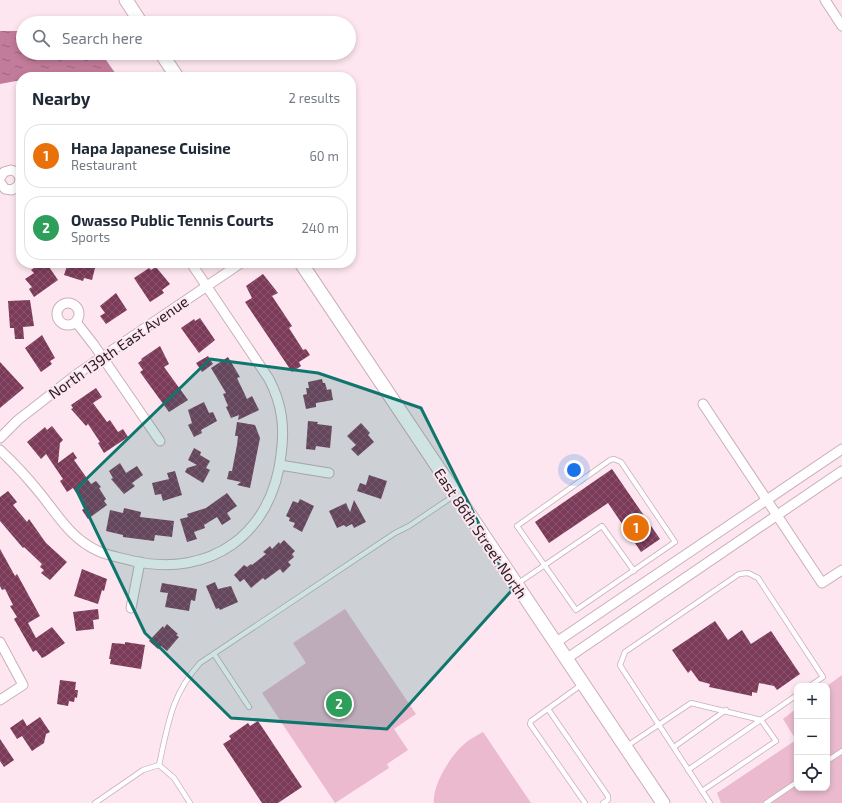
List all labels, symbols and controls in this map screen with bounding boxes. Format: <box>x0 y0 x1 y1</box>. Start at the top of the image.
search box <box>16 16 356 60</box>
icon: search <box>30 27 52 49</box>
text: Search here <box>62 29 143 47</box>
text: Nearby <box>32 88 90 108</box>
text: 2 results <box>288 90 340 106</box>
text: Hapa Japanese Cuisine <box>71 139 231 157</box>
text: 1 <box>43 148 49 164</box>
text: 60 m <box>309 148 339 164</box>
text: Restaurant <box>71 157 137 173</box>
text: Owasso Public Tennis Courts <box>71 211 274 229</box>
text: 2 <box>42 220 50 236</box>
text: 240 m <box>302 220 339 236</box>
text: Sports <box>71 229 110 245</box>
street label: North 139th East Avenue <box>45 292 191 402</box>
your location <box>564 460 584 480</box>
street label: East 86th Street North <box>431 464 531 602</box>
pin: 1 <box>623 513 649 543</box>
map controls <box>794 683 830 791</box>
button: + <box>794 683 830 719</box>
pin: 2 <box>326 689 352 719</box>
button: − <box>794 719 830 755</box>
button: locate <box>794 755 830 791</box>

